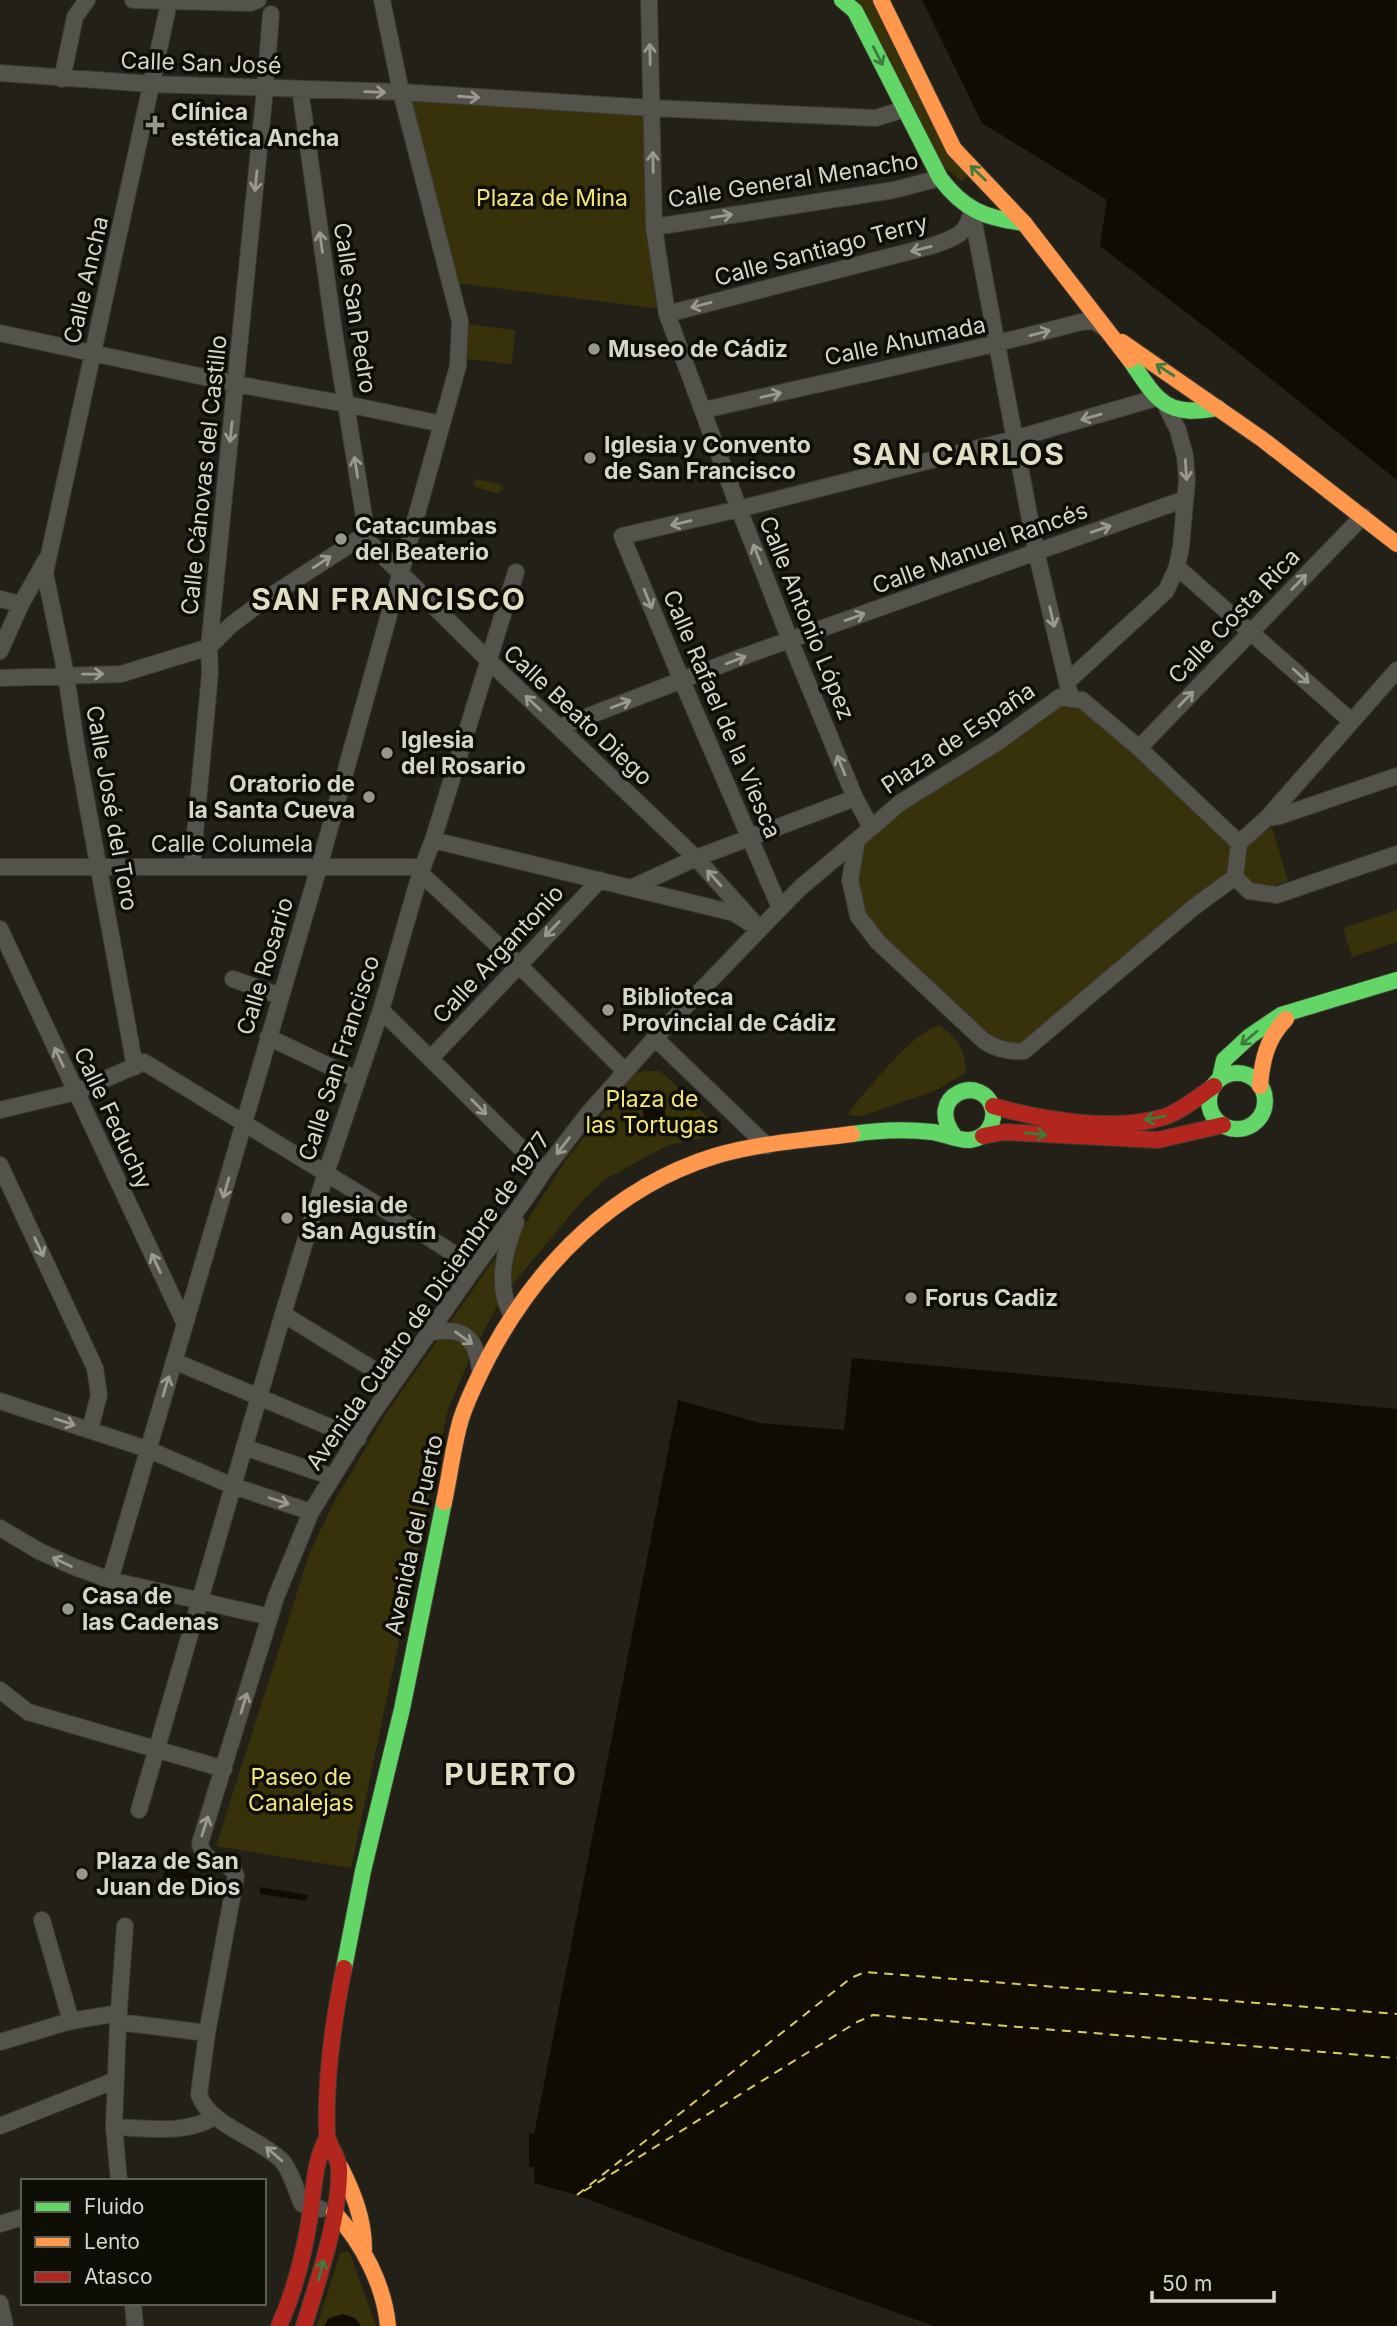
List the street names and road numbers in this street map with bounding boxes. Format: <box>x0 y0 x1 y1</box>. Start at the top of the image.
street label: Calle San José <box>120 46 282 80</box>
street label: Calle General Menacho <box>666 146 920 214</box>
street label: Calle Santiago Terry <box>711 208 931 292</box>
street label: Calle Ancha <box>58 214 114 346</box>
street label: Calle San Pedro <box>328 221 382 395</box>
street label: Calle Ahumada <box>822 310 988 372</box>
street label: Calle Cánovas del Castillo <box>175 334 233 616</box>
street label: Calle Manuel Rancés <box>869 496 1091 600</box>
street label: Calle Antonio López <box>753 512 861 724</box>
street label: Calle Costa Rica <box>1162 543 1306 689</box>
street label: Calle Rafael de la Viesca <box>657 586 787 842</box>
street label: Calle Beato Diego <box>498 639 658 791</box>
street label: Plaza de España <box>876 676 1040 800</box>
street label: Calle José del Toro <box>80 703 144 913</box>
street label: Calle Columela <box>151 830 313 858</box>
street label: Calle Argantonio <box>427 879 569 1029</box>
street label: Calle Rosario <box>231 894 299 1038</box>
street label: Calle San Francisco <box>293 952 385 1164</box>
street label: Calle Feduchy <box>68 1042 158 1194</box>
street label: Avenida Cuatro de Diciembre de 1977 <box>300 1126 556 1476</box>
street label: Avenida del Puerto <box>379 1432 449 1638</box>

